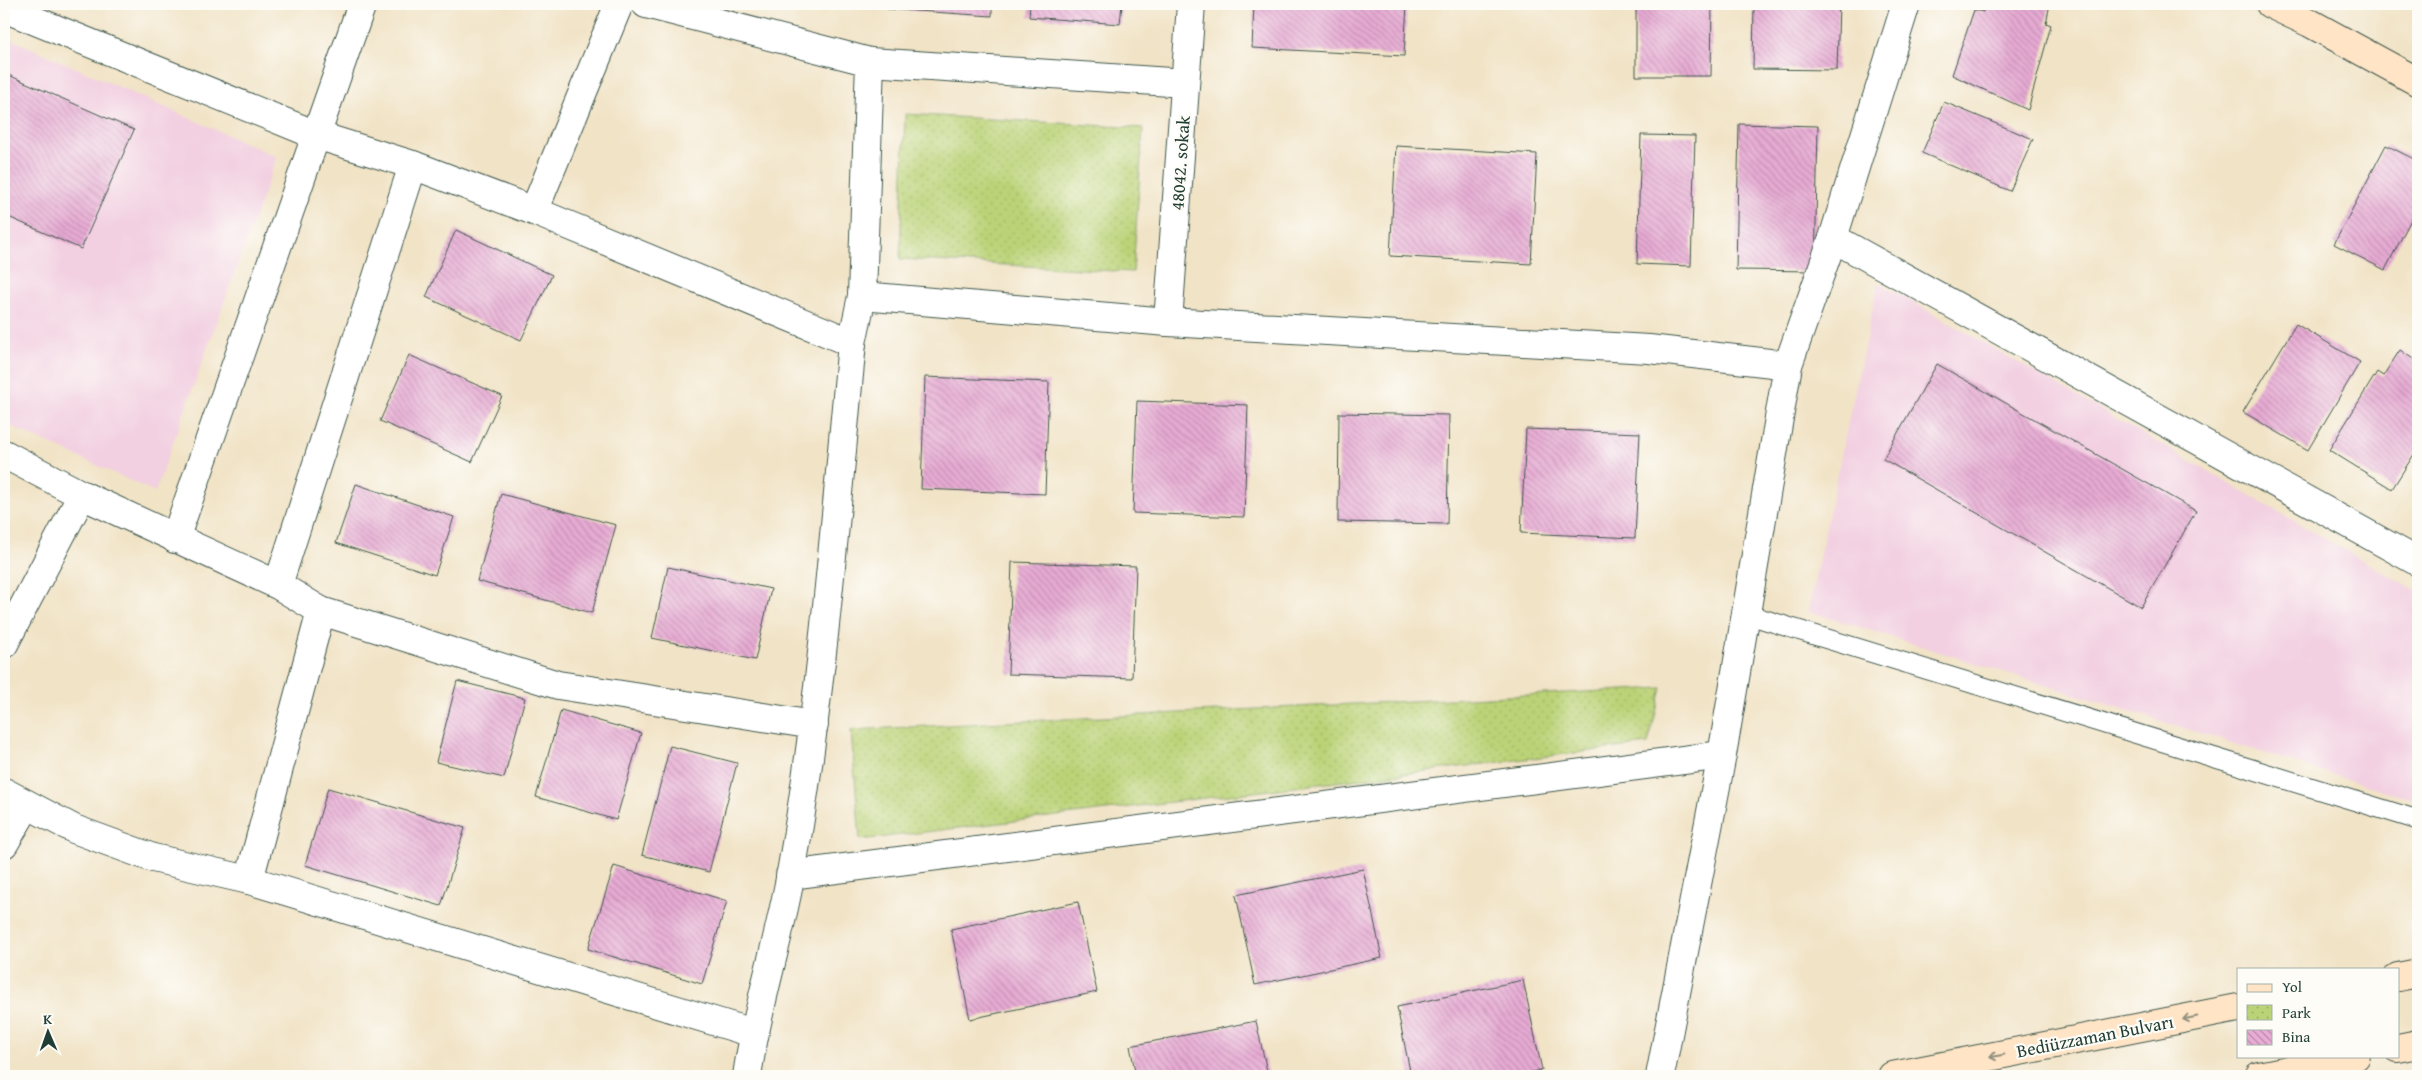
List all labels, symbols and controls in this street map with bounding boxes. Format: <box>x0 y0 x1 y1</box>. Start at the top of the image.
street label: 48042. sokak <box>1163 114 1197 211</box>
legend <box>2237 968 2400 1058</box>
text: Yol <box>2282 976 2302 997</box>
text: Park <box>2282 1002 2311 1023</box>
north arrow <box>22 1008 72 1058</box>
street label: Bediüzzaman Bulvarı <box>2014 1008 2176 1064</box>
text: K <box>43 1009 52 1029</box>
one-way arrow <box>2183 1013 2199 1023</box>
text: Bina <box>2282 1026 2310 1047</box>
one-way arrow <box>1989 1051 2005 1061</box>

